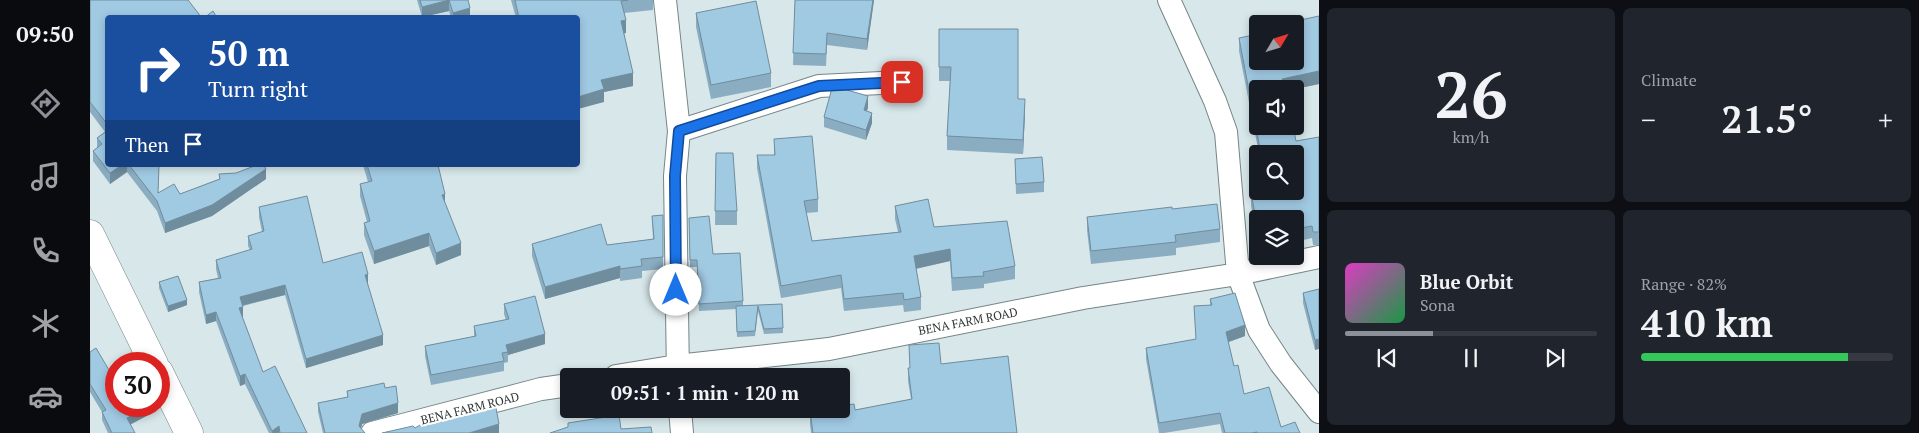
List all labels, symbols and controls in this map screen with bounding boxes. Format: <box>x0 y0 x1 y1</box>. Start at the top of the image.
north arrow <box>1249 15 1304 70</box>
map controls <box>1249 15 1304 265</box>
text: 09:50 <box>16 19 74 48</box>
text: 50 m <box>208 30 289 76</box>
icon: right <box>125 35 190 100</box>
text: 26 <box>1434 50 1508 137</box>
pin <box>881 61 923 103</box>
icon: arrive <box>888 68 916 96</box>
text: Climate <box>1641 69 1697 91</box>
text: Turn right <box>208 74 308 103</box>
button: sound <box>1249 80 1304 135</box>
icon: directions <box>28 86 63 121</box>
text: 21.5° <box>1721 94 1813 144</box>
text: − <box>1641 101 1656 138</box>
text: + <box>1878 101 1893 138</box>
text: km/h <box>1453 126 1489 148</box>
icon: arrive <box>179 130 207 158</box>
text: Then <box>125 132 169 157</box>
button: search <box>1249 145 1304 200</box>
icon: music <box>28 159 63 194</box>
button: layers <box>1249 210 1304 265</box>
icon: phone <box>28 233 63 268</box>
position arrow <box>649 263 701 315</box>
text: Blue Orbit <box>1420 269 1513 294</box>
text: Range · 82% <box>1641 273 1727 295</box>
text: Sona <box>1420 294 1455 316</box>
text: 410 km <box>1641 298 1773 348</box>
street label: BENA FARM ROAD <box>917 304 1019 338</box>
icon: climate <box>28 306 63 341</box>
icon: previous <box>1373 344 1401 372</box>
icon: pause <box>1457 344 1485 372</box>
icon: next <box>1541 344 1569 372</box>
speed limit sign: 30 <box>105 352 170 417</box>
icon: car <box>28 379 63 414</box>
text: 09:51 · 1 min · 120 m <box>611 380 799 405</box>
street label: BENA FARM ROAD <box>419 389 521 427</box>

